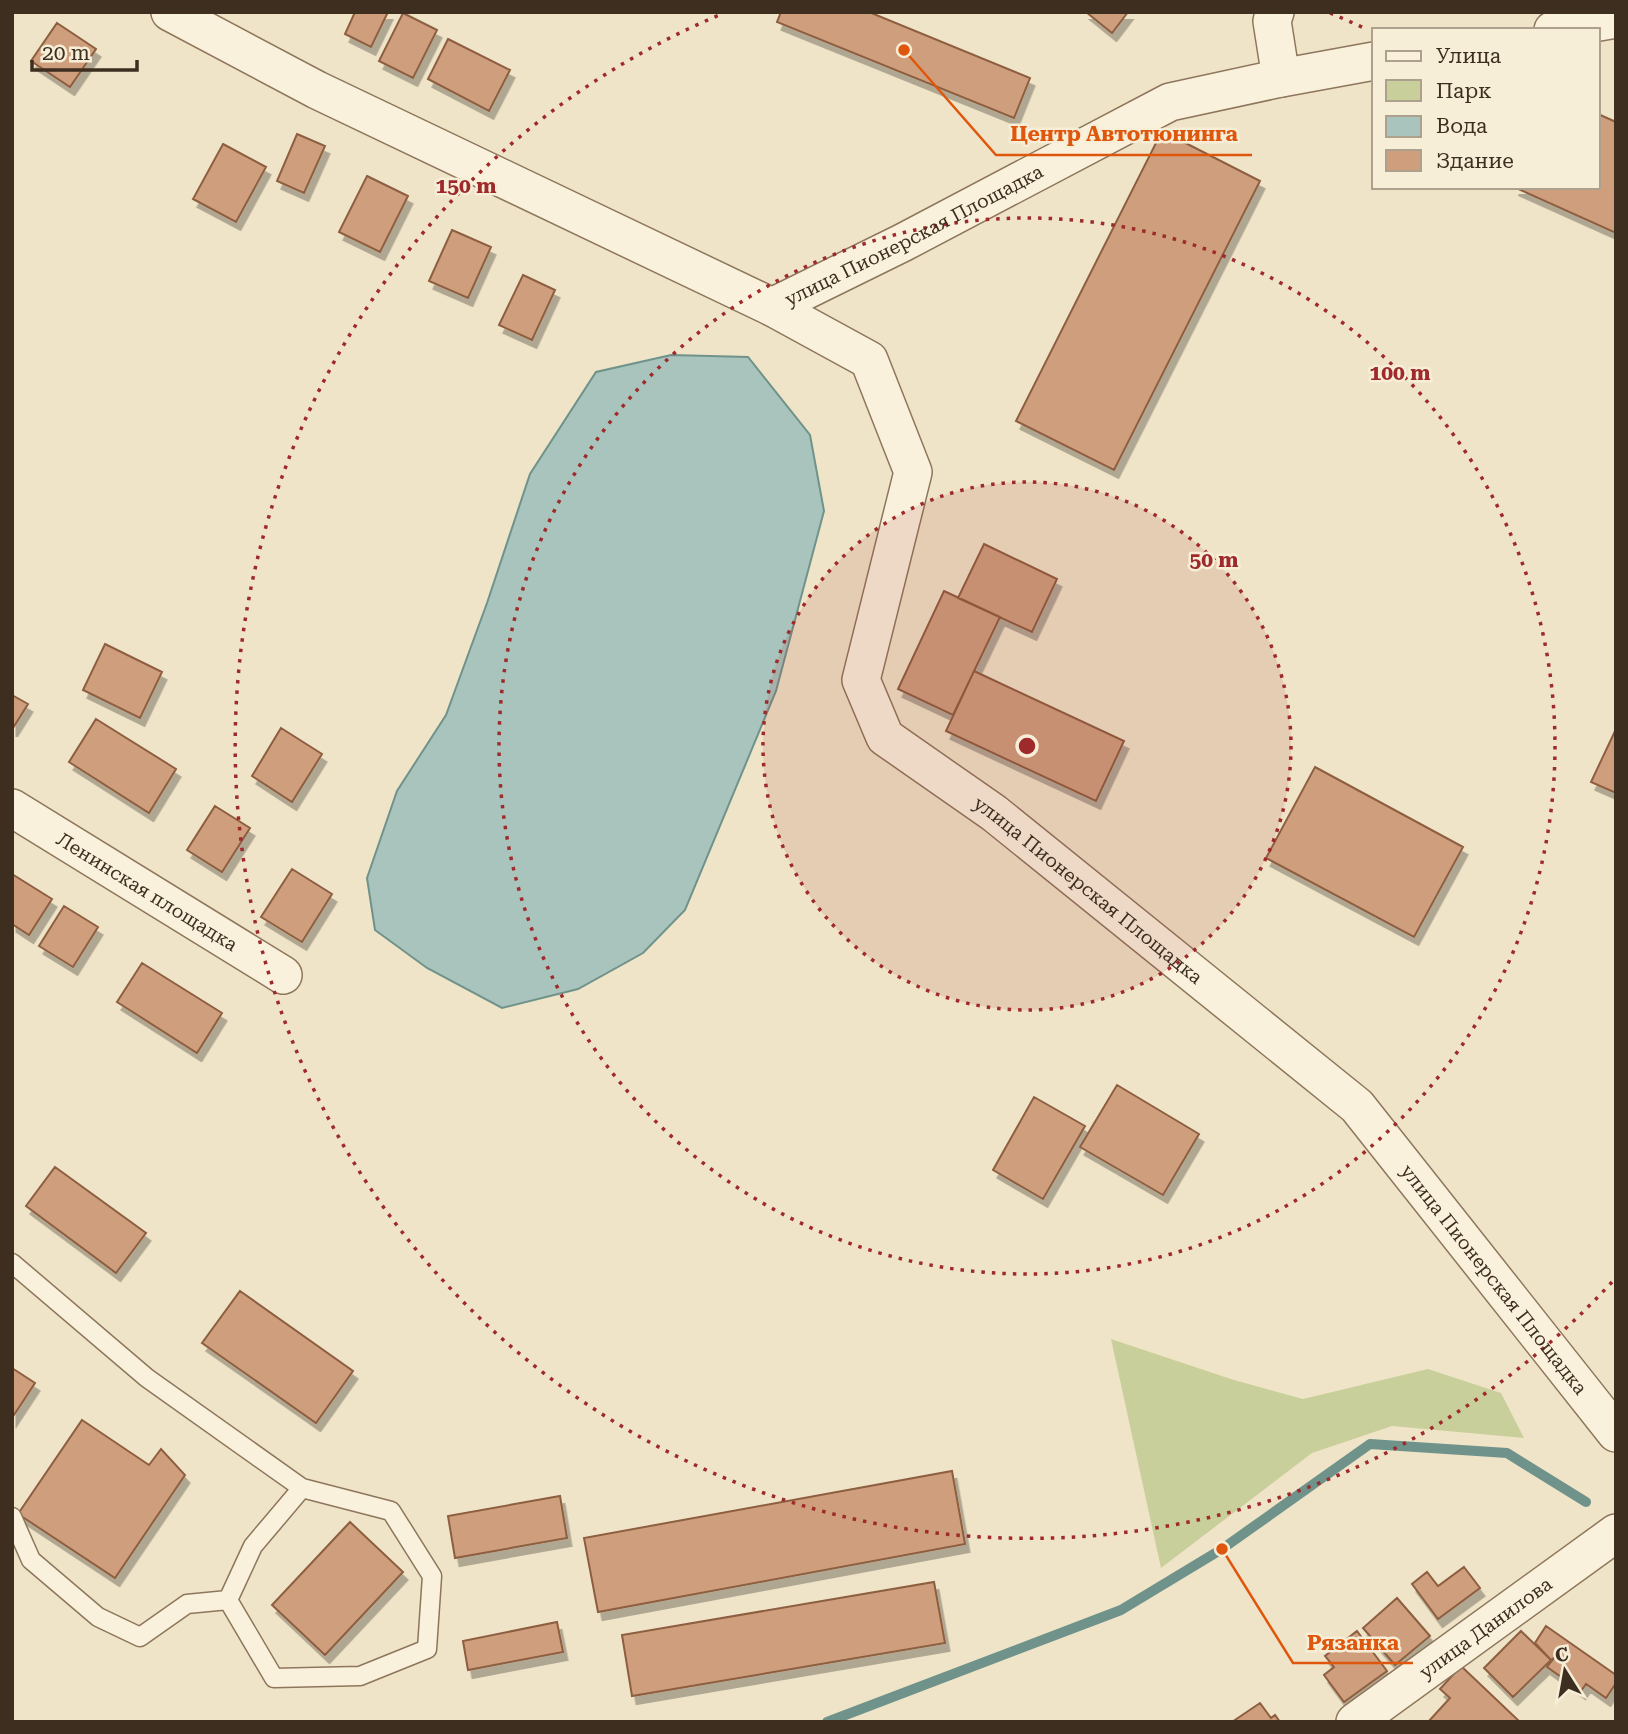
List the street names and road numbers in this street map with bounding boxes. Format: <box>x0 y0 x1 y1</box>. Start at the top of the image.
street label: улица Пионерская Площадка <box>781 160 1048 311</box>
street label: улица Пионерская Площадка <box>969 791 1208 989</box>
street label: Ленинская площадка <box>52 827 242 957</box>
street label: улица Пионерская Площадка <box>1396 1160 1592 1400</box>
street label: улица Данилова <box>1415 1572 1557 1684</box>

